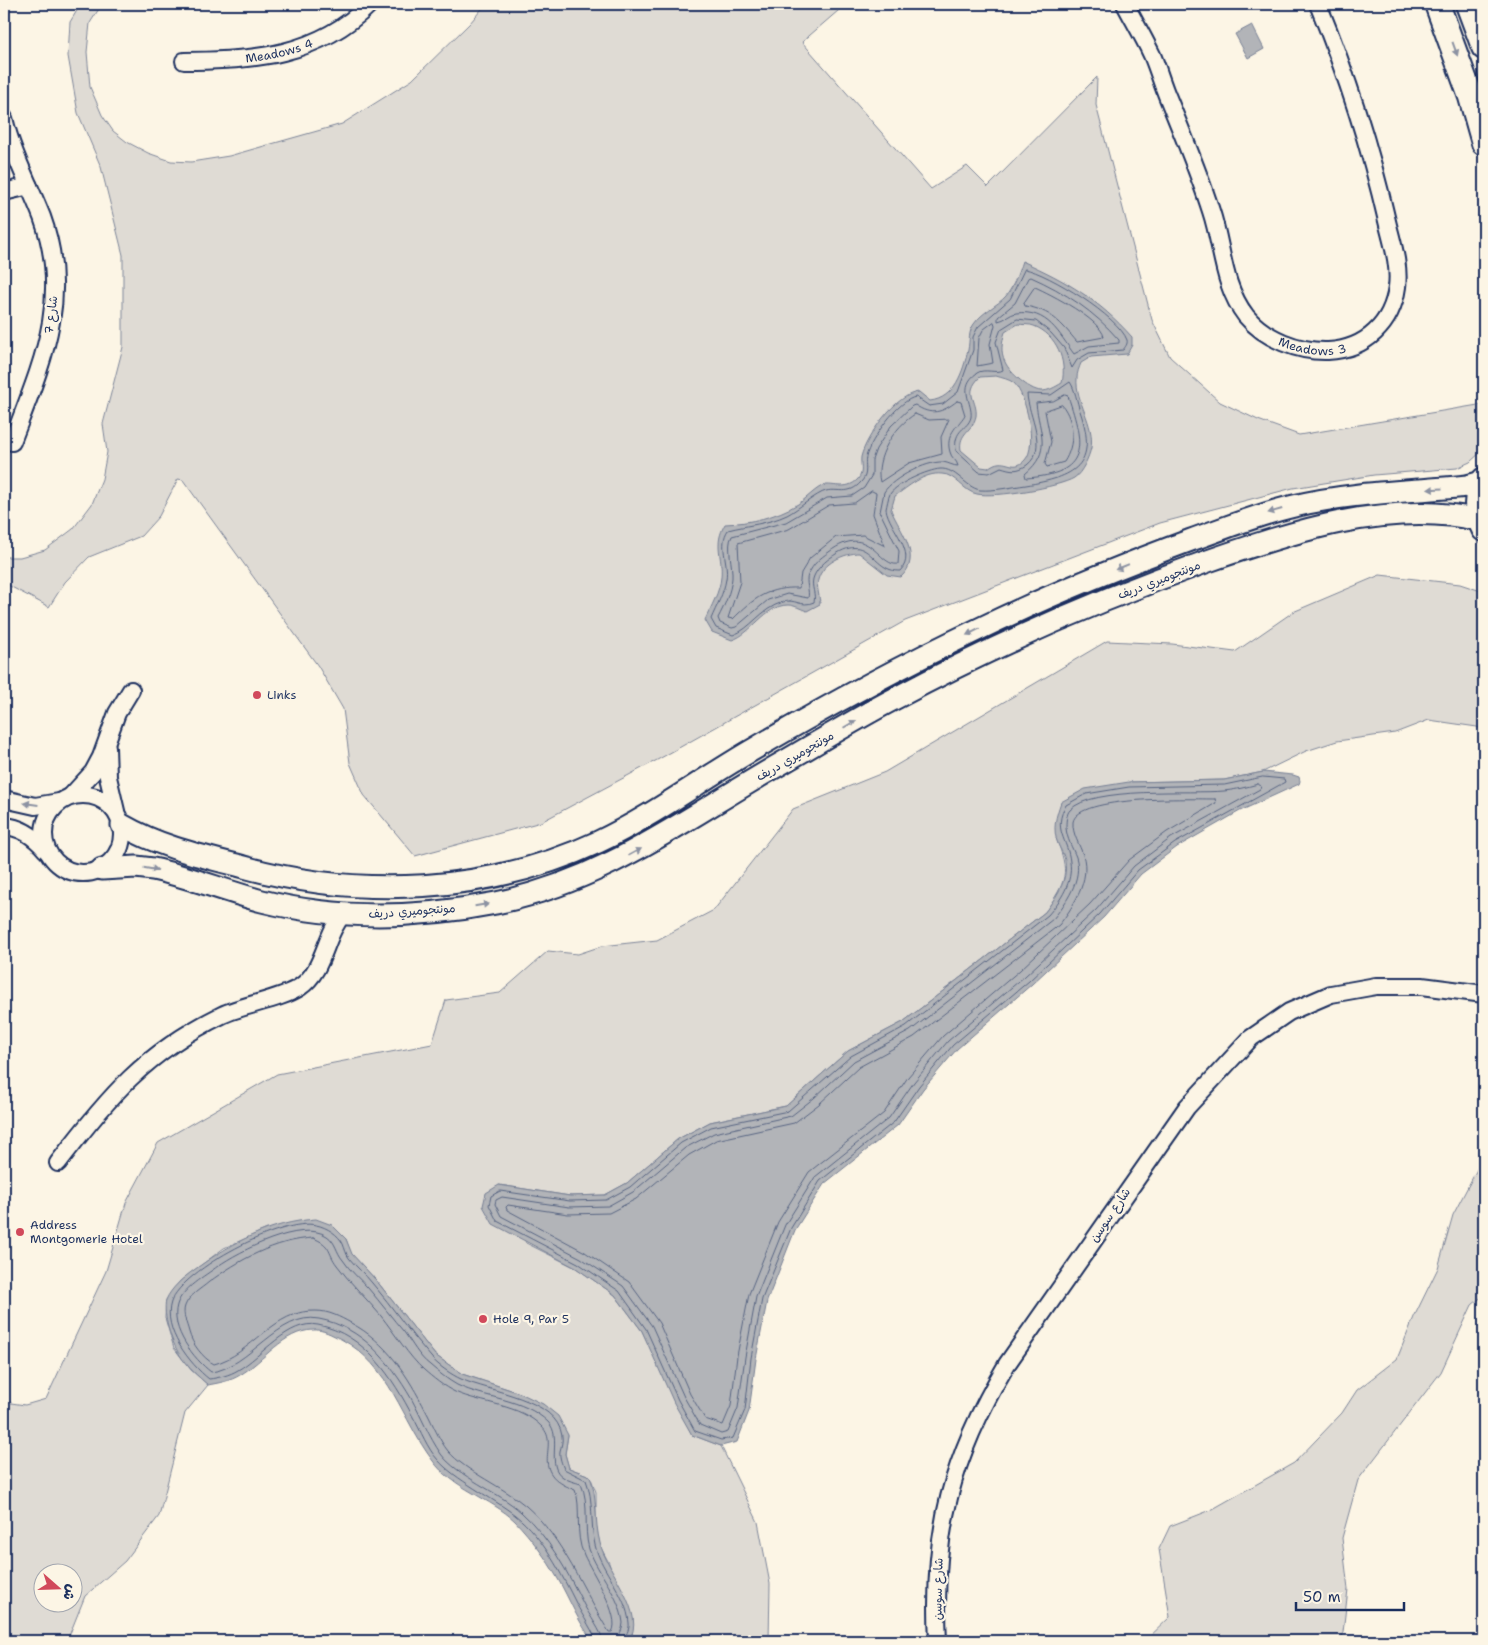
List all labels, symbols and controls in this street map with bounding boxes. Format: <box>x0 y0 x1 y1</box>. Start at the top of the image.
street label: Meadows 4 <box>245 35 315 66</box>
one-way arrow <box>1452 42 1459 57</box>
street label: شارع 7 <box>41 295 62 335</box>
street label: Meadows 3 <box>1276 333 1348 359</box>
one-way arrow <box>1427 485 1443 493</box>
one-way arrow <box>1267 508 1282 516</box>
street label: مونتجوميري دريف <box>1115 557 1203 604</box>
one-way arrow <box>1115 563 1129 571</box>
one-way arrow <box>966 628 980 636</box>
place label: Links <box>267 687 297 703</box>
marker: Links <box>251 689 263 701</box>
one-way arrow <box>843 720 856 729</box>
street label: مونتجوميري دريف <box>753 727 837 786</box>
one-way arrow <box>23 800 39 808</box>
one-way arrow <box>628 847 641 856</box>
one-way arrow <box>143 865 159 873</box>
street label: مونتجوميري دريف <box>368 900 456 923</box>
one-way arrow <box>474 900 490 908</box>
street label: شارع سوسن <box>1086 1185 1135 1246</box>
place label: Address Montgomerie Hotel <box>30 1217 143 1247</box>
marker: Address Montgomerie Hotel <box>14 1226 26 1238</box>
place label: Hole 9, Par 5 <box>493 1311 569 1327</box>
marker: Hole 9, Par 5 <box>477 1313 489 1325</box>
street label: شارع سوسن <box>929 1558 948 1620</box>
north arrow <box>32 1562 82 1612</box>
scale bar <box>1296 1580 1403 1612</box>
text: ش <box>59 1582 81 1603</box>
text: 50 m <box>1303 1587 1341 1607</box>

